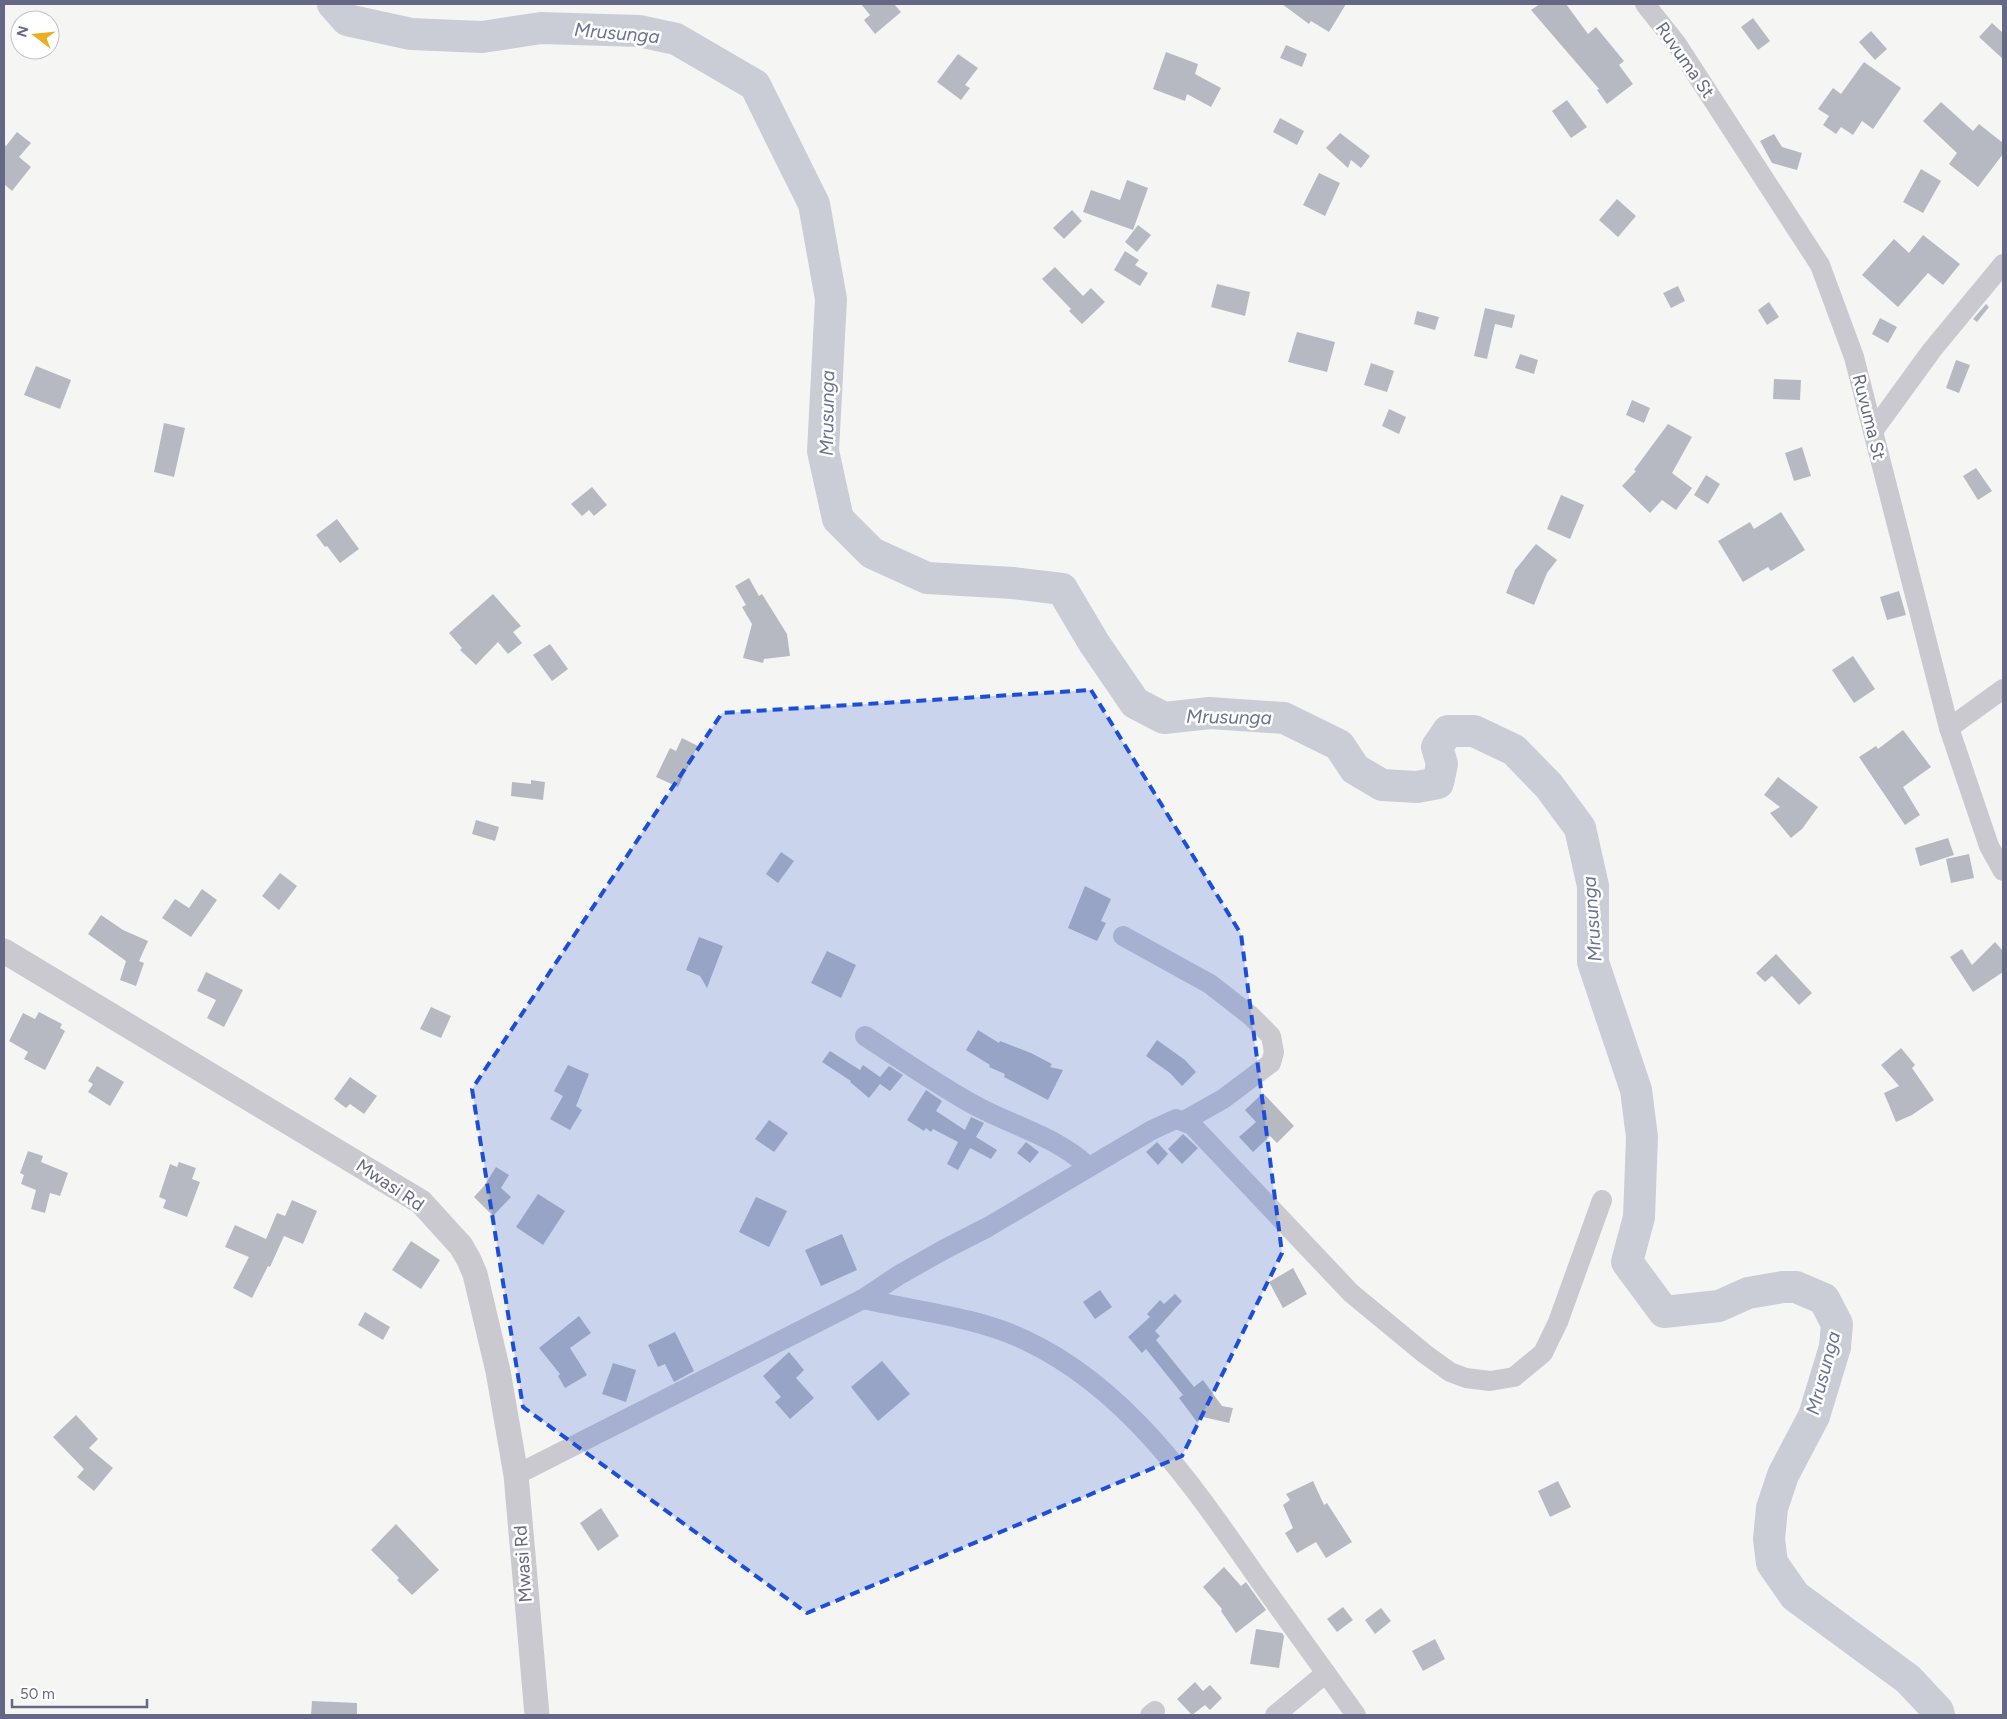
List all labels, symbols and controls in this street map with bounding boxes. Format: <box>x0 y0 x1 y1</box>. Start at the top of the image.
north arrow <box>10 10 60 60</box>
water label: Mrusunga <box>573 18 661 48</box>
street label: Ruvuma St <box>1651 18 1719 102</box>
text: N <box>13 24 33 39</box>
water label: Mrusunga <box>815 370 839 456</box>
street label: Ruvuma St <box>1848 372 1890 462</box>
water label: Mrusunga <box>1186 705 1272 729</box>
water label: Mrusunga <box>1578 876 1606 962</box>
street label: Mwasi Rd <box>352 1154 428 1216</box>
water label: Mrusunga <box>1801 1329 1845 1417</box>
street label: Mwasi Rd <box>509 1525 537 1603</box>
scale bar <box>12 1676 148 1708</box>
text: 50 m <box>20 1685 55 1703</box>

